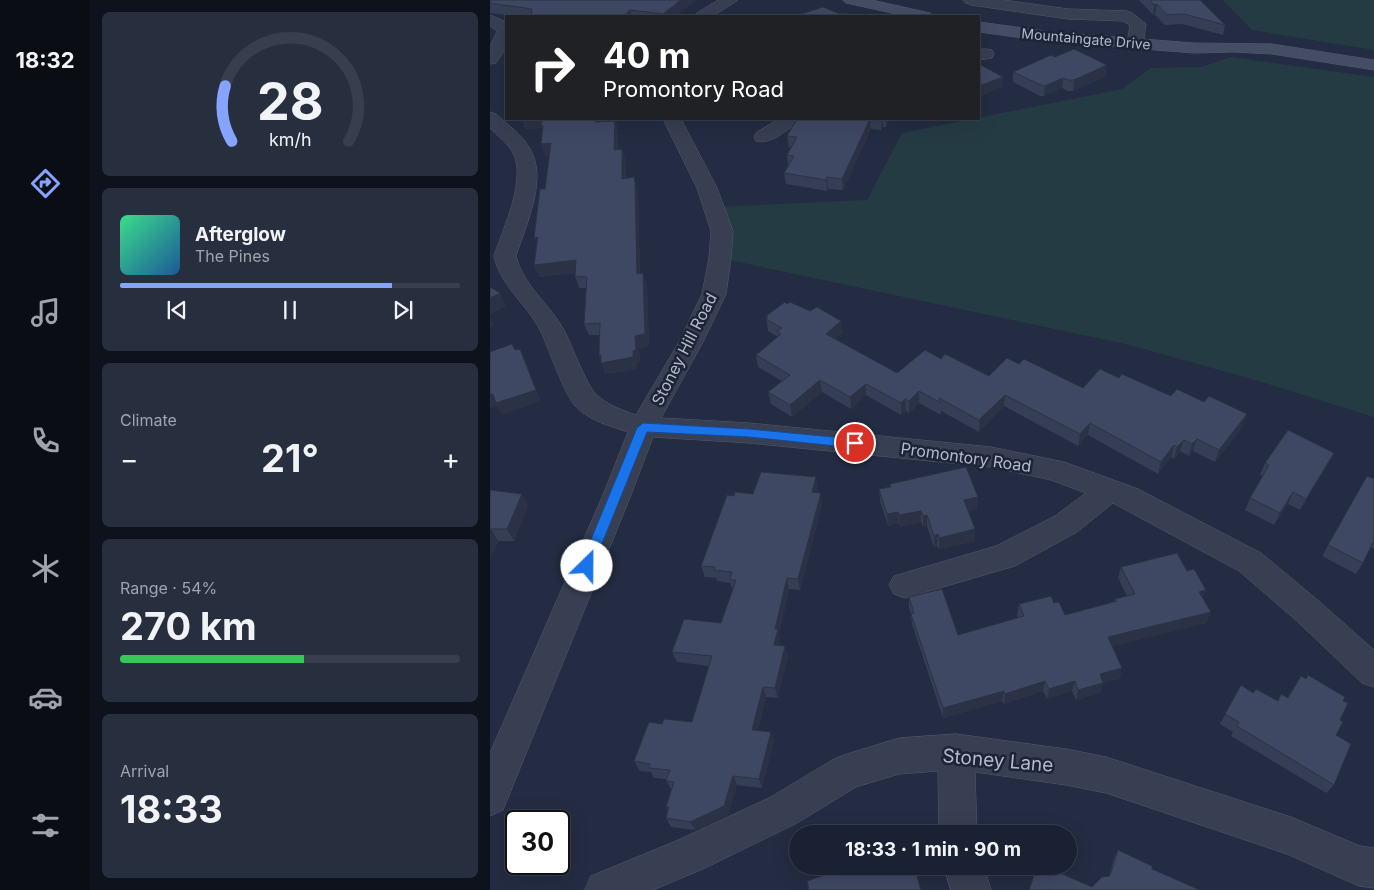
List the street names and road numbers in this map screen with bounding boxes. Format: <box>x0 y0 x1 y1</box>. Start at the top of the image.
street label: Mountaingate Drive <box>1021 24 1151 53</box>
street label: Stoney Hill Road <box>647 289 721 409</box>
street label: Promontory Road <box>899 438 1033 476</box>
street label: Stoney Lane <box>942 744 1054 777</box>

